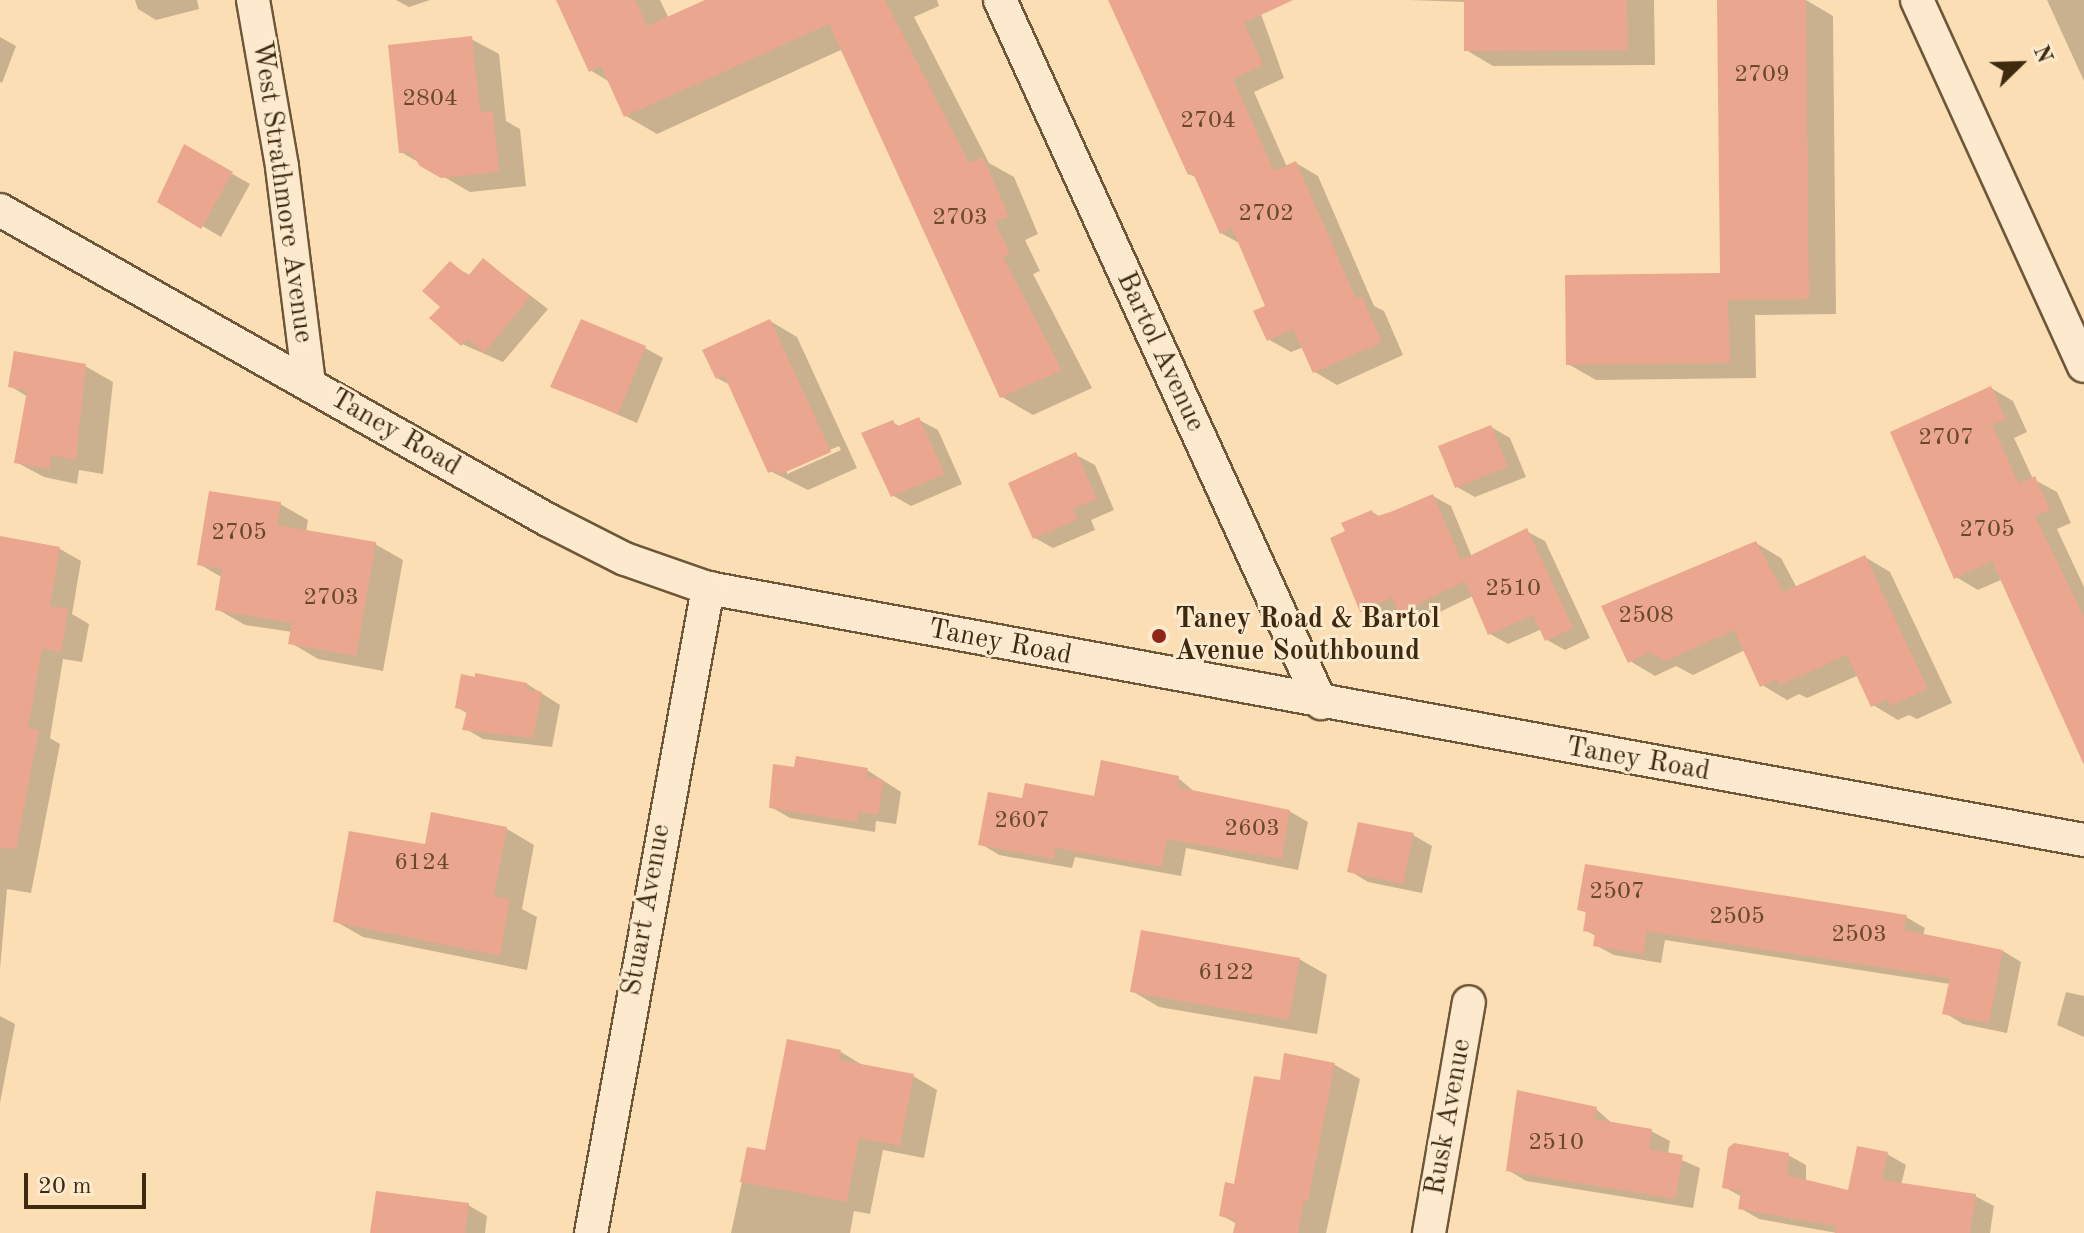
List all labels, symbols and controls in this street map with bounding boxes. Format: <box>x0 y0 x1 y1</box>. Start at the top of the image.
north arrow <box>1980 24 2060 104</box>
street label: West Strathmore Avenue <box>244 39 320 345</box>
text: N <box>2029 43 2056 67</box>
house number: 2709 <box>1734 62 1790 90</box>
house number: 2804 <box>402 86 458 114</box>
house number: 2704 <box>1180 108 1236 136</box>
house number: 2702 <box>1238 201 1294 229</box>
house number: 2703 <box>932 205 988 233</box>
street label: Bartol Avenue <box>1108 267 1212 437</box>
street label: Taney Road <box>324 382 466 484</box>
house number: 2707 <box>1918 425 1974 453</box>
house number: 2705 <box>1959 517 2015 545</box>
house number: 2705 <box>211 520 267 548</box>
house number: 2510 <box>1485 576 1541 604</box>
house number: 2703 <box>303 585 359 613</box>
place label: Taney Road & Bartol Avenue Southbound <box>1175 603 1440 669</box>
house number: 2508 <box>1618 603 1674 631</box>
street label: Taney Road <box>925 613 1075 673</box>
marker: Taney Road & Bartol Avenue Southbound <box>1150 627 1168 645</box>
street label: Taney Road <box>1563 731 1713 789</box>
house number: 2607 <box>994 808 1050 836</box>
house number: 2603 <box>1224 816 1280 844</box>
street label: Stuart Avenue <box>615 821 679 999</box>
house number: 6124 <box>394 850 450 878</box>
house number: 2507 <box>1589 879 1645 907</box>
house number: 2505 <box>1709 904 1765 932</box>
house number: 2503 <box>1831 922 1887 950</box>
house number: 6122 <box>1198 960 1254 988</box>
street label: Rusk Avenue <box>1419 1036 1479 1198</box>
house number: 2510 <box>1528 1130 1584 1158</box>
scale bar <box>28 1157 150 1207</box>
text: 20 m <box>38 1175 92 1199</box>

